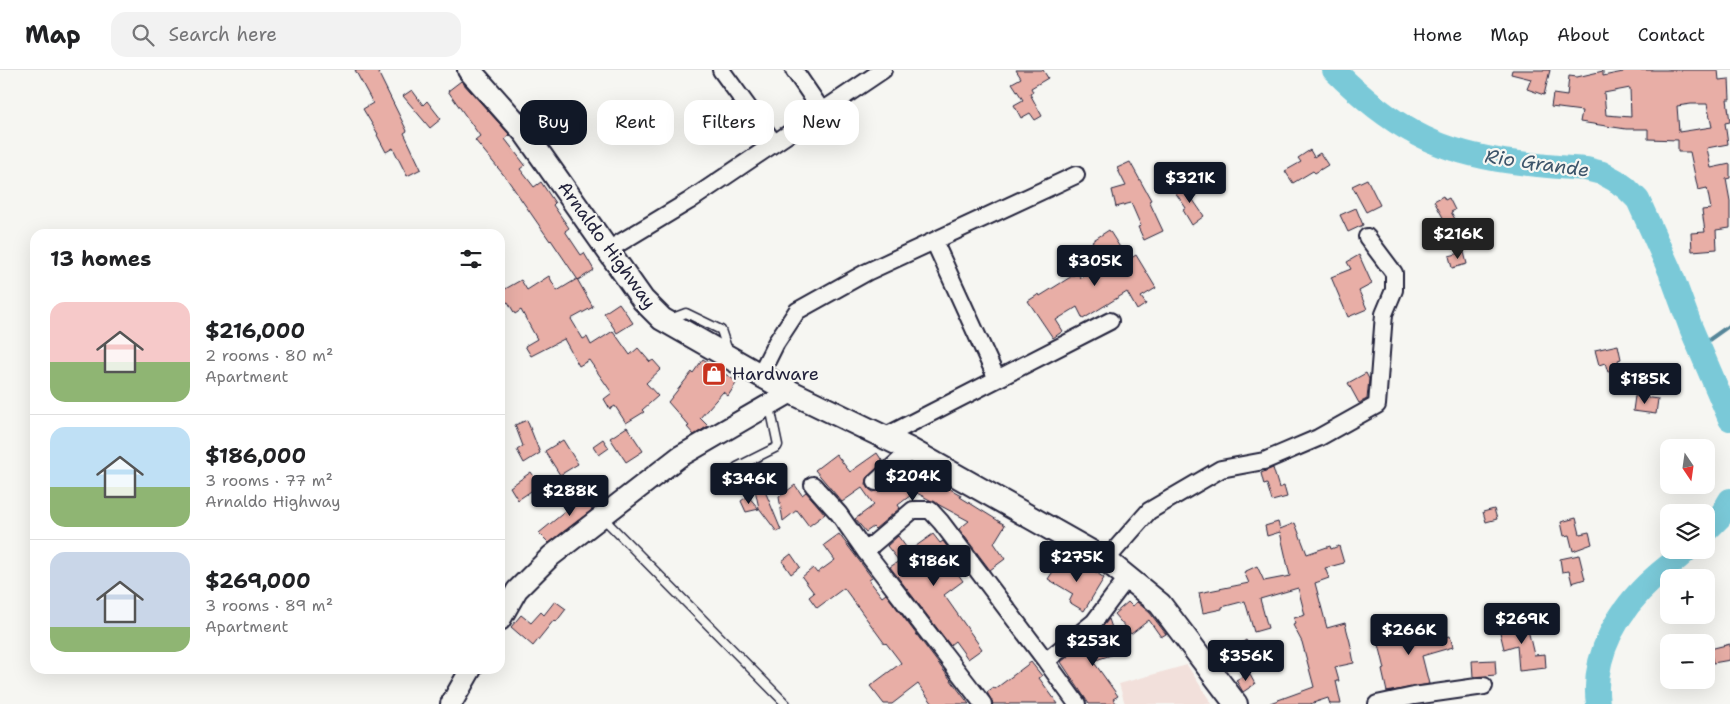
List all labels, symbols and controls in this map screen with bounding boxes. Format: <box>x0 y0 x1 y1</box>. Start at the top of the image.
search box <box>111 12 461 57</box>
text: Map <box>25 19 81 51</box>
icon: search <box>129 21 157 49</box>
text: Search here <box>169 22 277 47</box>
text: Home <box>1413 23 1462 47</box>
text: Map <box>1490 23 1529 47</box>
text: About <box>1557 23 1610 47</box>
text: Contact <box>1638 23 1705 47</box>
chip: Buy <box>520 100 587 145</box>
chip: Rent <box>597 100 674 145</box>
chip: Filters <box>684 100 774 145</box>
chip: New <box>784 100 859 145</box>
water label: Rio Grande <box>1483 143 1591 183</box>
pin: $321K <box>1155 162 1225 204</box>
text: $321K <box>1165 167 1215 188</box>
street label: Arnaldo Highway <box>553 176 661 314</box>
pin: $216K <box>1423 218 1493 260</box>
text: $216K <box>1433 223 1483 244</box>
pin: $305K <box>1060 244 1130 287</box>
text: 13 homes <box>50 245 151 273</box>
icon: filters <box>457 245 485 273</box>
text: $305K <box>1068 250 1122 271</box>
text: $216,000 <box>205 317 305 345</box>
icon: home <box>90 322 150 382</box>
text: 2 rooms · 80 m² <box>205 345 333 366</box>
shop icon: Hardware <box>701 361 727 387</box>
place label: Hardware <box>732 362 819 386</box>
pin: $185K <box>1610 362 1680 405</box>
text: Apartment <box>205 366 288 387</box>
text: $185K <box>1620 368 1670 389</box>
north arrow <box>1660 439 1715 494</box>
map controls <box>1660 439 1715 689</box>
text: $186,000 <box>205 442 306 470</box>
icon: home <box>90 447 150 507</box>
pin: $204K <box>878 460 948 502</box>
pin: $346K <box>714 462 784 505</box>
text: $204K <box>886 465 940 486</box>
text: $346K <box>721 468 777 489</box>
text: 3 rooms · 77 m² <box>205 470 333 491</box>
pin: $288K <box>535 474 605 517</box>
text: $288K <box>542 480 598 501</box>
text: Arnaldo Highway <box>205 491 340 512</box>
button: layers <box>1660 504 1715 559</box>
pin: $275K <box>1042 540 1112 583</box>
pin: $186K <box>899 544 969 587</box>
text: $275K <box>1051 546 1103 567</box>
text: $186K <box>909 550 959 571</box>
text: $269,000 <box>205 567 311 595</box>
button: + <box>1660 569 1715 624</box>
icon: home <box>90 572 150 632</box>
text: 3 rooms · 89 m² <box>205 595 333 616</box>
pin: $269K <box>1487 602 1557 645</box>
text: $269K <box>1495 608 1549 629</box>
pin: $266K <box>1374 614 1444 656</box>
text: Apartment <box>205 616 288 637</box>
text: $266K <box>1381 619 1437 640</box>
pin: $253K <box>1058 624 1128 667</box>
text: $253K <box>1066 630 1120 651</box>
button: − <box>1660 634 1715 689</box>
pin: $356K <box>1211 640 1281 682</box>
text: $356K <box>1219 645 1273 666</box>

